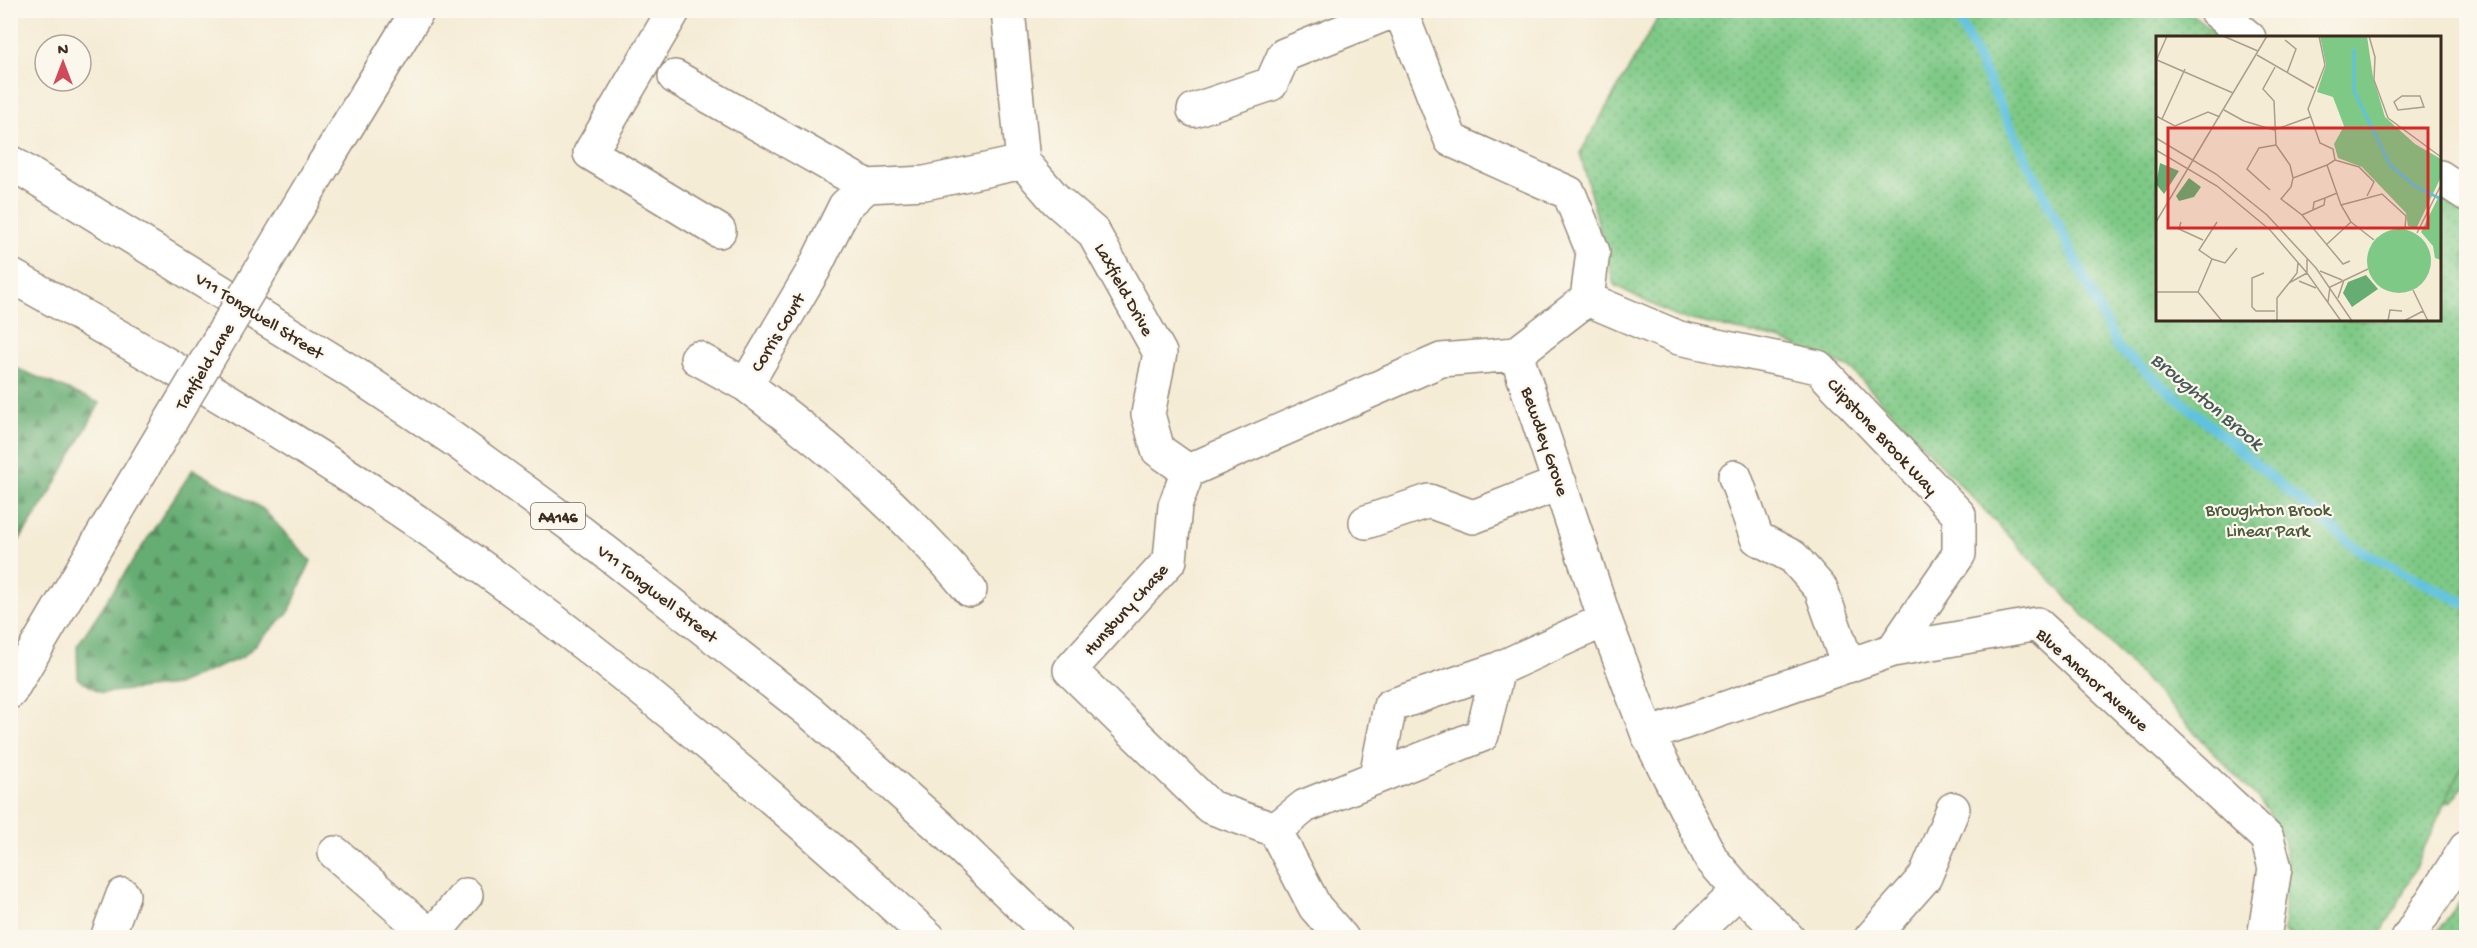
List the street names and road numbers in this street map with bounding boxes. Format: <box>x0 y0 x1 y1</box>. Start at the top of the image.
street label: Laxfield Drive <box>1089 240 1157 341</box>
street label: V11 Tongwell Street <box>190 269 328 366</box>
street label: Corris Court <box>748 289 812 376</box>
street label: Tanfield Lane <box>172 320 241 415</box>
street label: Clipstone Brook Way <box>1821 375 1941 501</box>
street label: Bewdley Grove <box>1515 384 1572 500</box>
road number: A4146 <box>531 503 585 529</box>
street label: V11 Tongwell Street <box>591 541 722 650</box>
street label: Hunsbury Chase <box>1080 560 1174 661</box>
street label: Blue Anchor Avenue <box>2030 624 2152 737</box>

